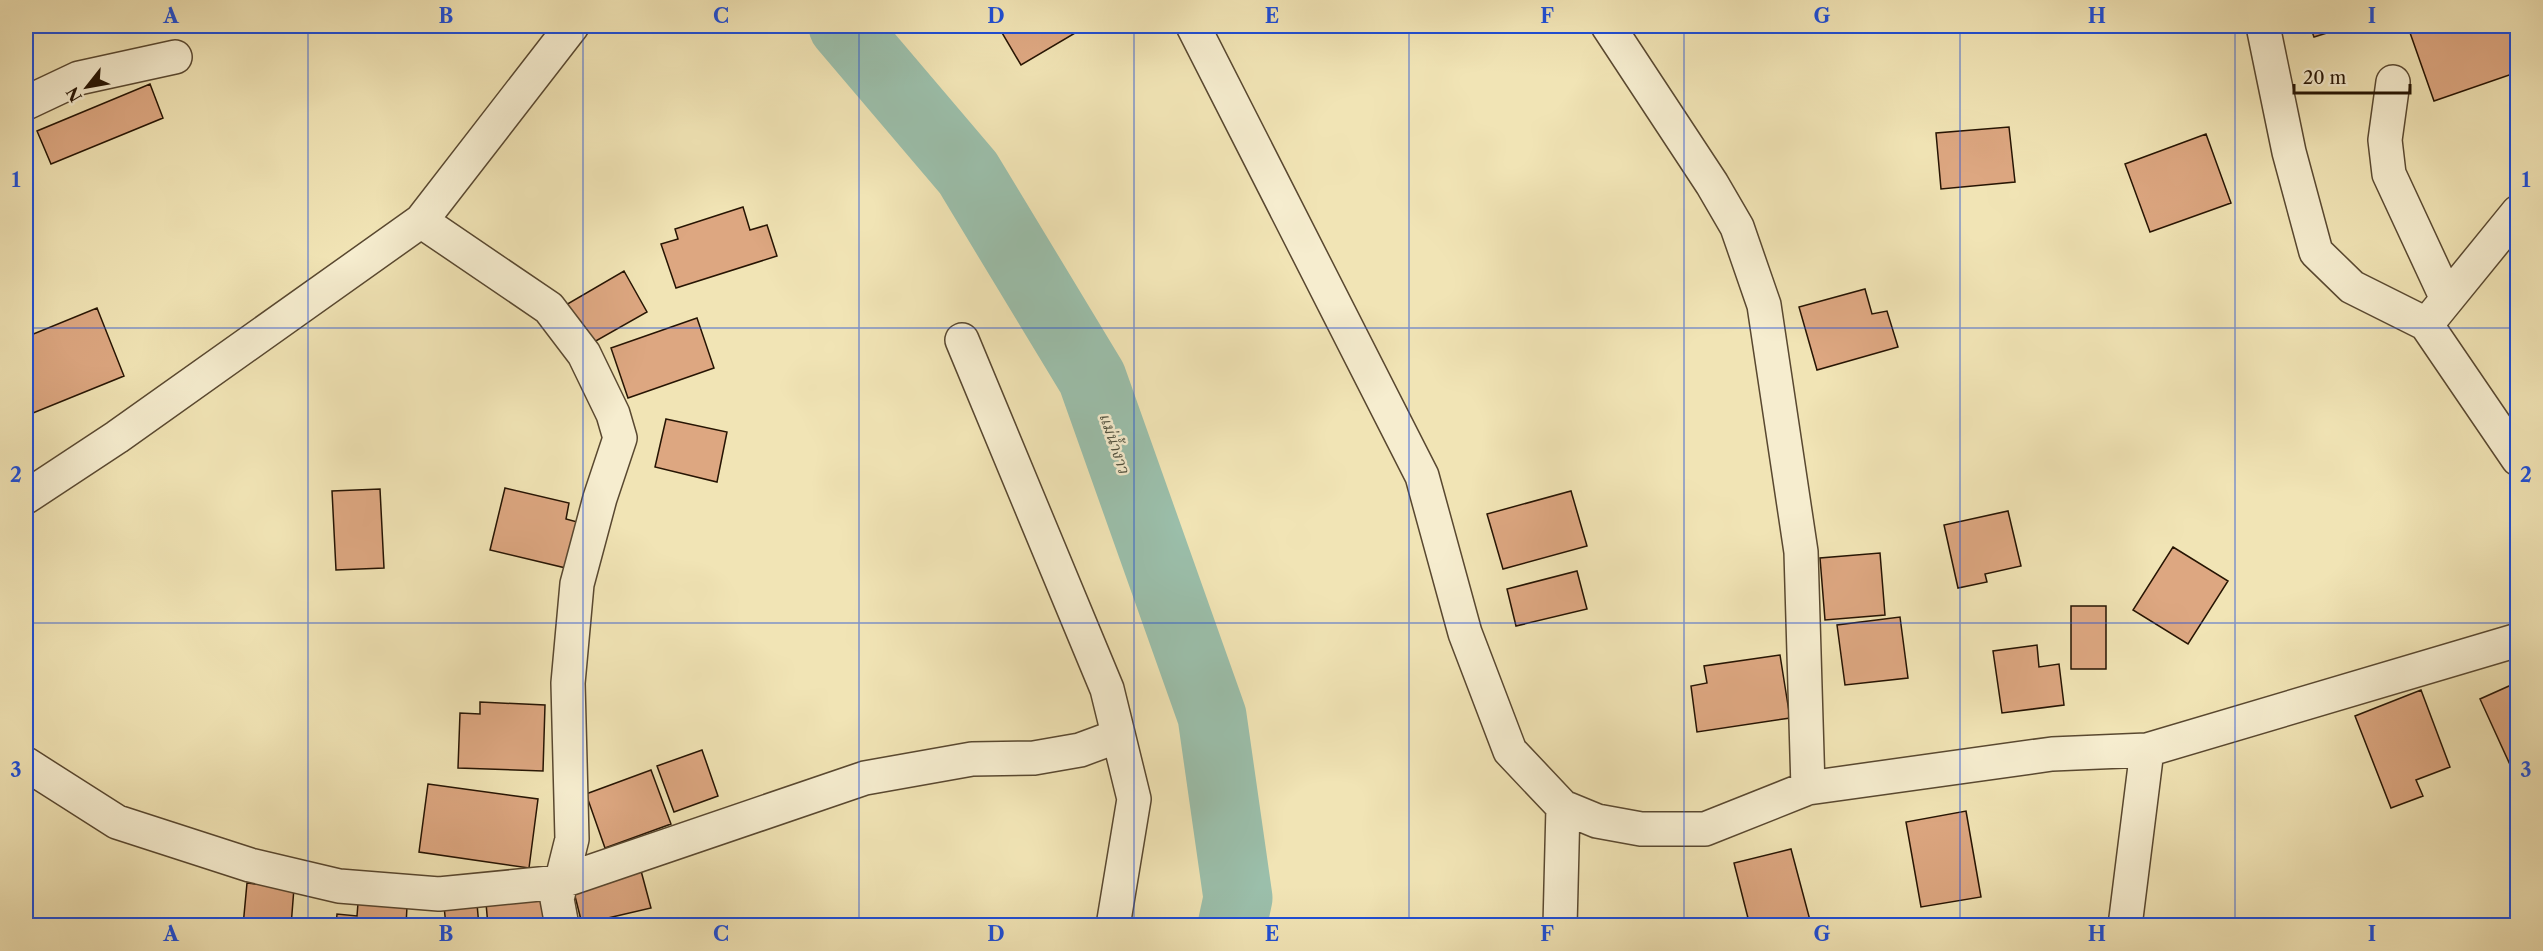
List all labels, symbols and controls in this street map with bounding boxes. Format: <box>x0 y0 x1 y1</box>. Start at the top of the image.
text: A <box>162 4 179 28</box>
text: B <box>439 4 454 28</box>
text: C <box>713 4 729 28</box>
text: D <box>987 4 1005 28</box>
text: E <box>1265 4 1279 28</box>
text: F <box>1540 4 1554 28</box>
text: G <box>1814 4 1831 28</box>
text: H <box>2088 4 2106 28</box>
text: I <box>2368 4 2376 28</box>
north arrow <box>57 57 117 117</box>
scale bar <box>2294 57 2410 95</box>
text: 20 m <box>2303 67 2347 89</box>
text: N <box>62 84 86 106</box>
text: 1 <box>12 168 21 192</box>
text: 1 <box>2522 168 2531 192</box>
water label: แม่น้ำงาว <box>1095 410 1136 477</box>
text: 2 <box>10 463 22 487</box>
text: 2 <box>2520 463 2532 487</box>
text: 3 <box>10 758 22 782</box>
text: 3 <box>2520 758 2532 782</box>
text: A <box>162 922 179 946</box>
text: B <box>439 922 454 946</box>
text: C <box>713 922 729 946</box>
text: D <box>987 922 1005 946</box>
text: E <box>1265 922 1279 946</box>
text: F <box>1540 922 1554 946</box>
text: G <box>1814 922 1831 946</box>
text: H <box>2088 922 2106 946</box>
text: I <box>2368 922 2376 946</box>

